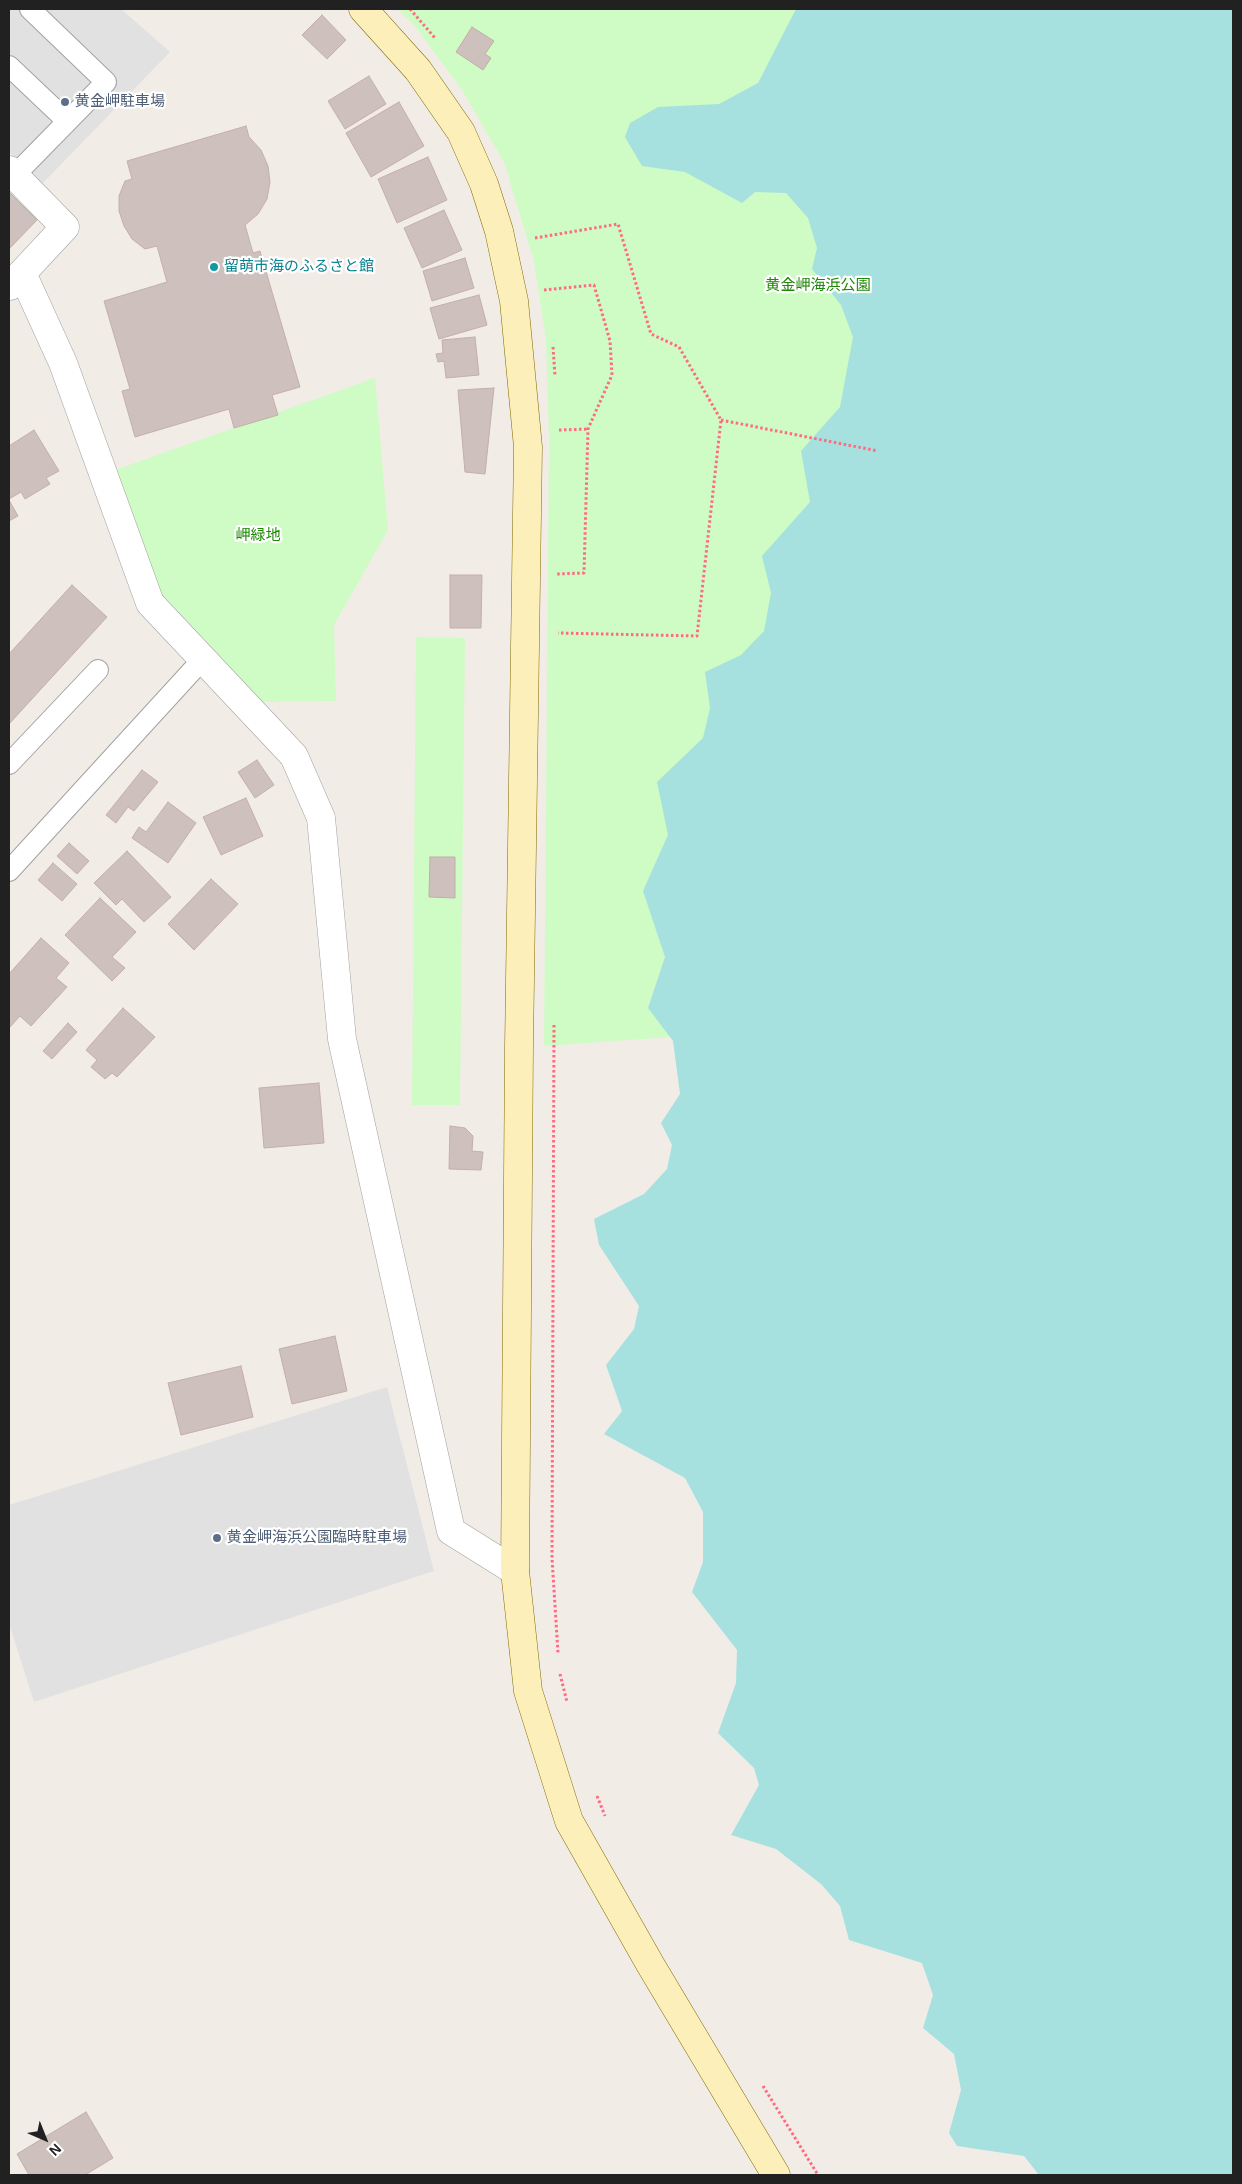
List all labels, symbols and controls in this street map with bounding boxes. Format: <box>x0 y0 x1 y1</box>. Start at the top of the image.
place label: 黄金岬駐車場 <box>75 93 165 111</box>
marker: 黄金岬駐車場 <box>59 96 71 108</box>
place label: 留萌市海のふるさと館 <box>224 258 374 276</box>
marker: 留萌市海のふるさと館 <box>208 261 220 273</box>
park label: 黄金岬海浜公園 <box>766 277 870 295</box>
park label: 岬緑地 <box>236 527 280 545</box>
place label: 黄金岬海浜公園臨時駐車場 <box>227 1529 407 1547</box>
marker: 黄金岬海浜公園臨時駐車場 <box>211 1532 223 1544</box>
north arrow <box>20 2114 70 2164</box>
text: N <box>46 2141 65 2159</box>

